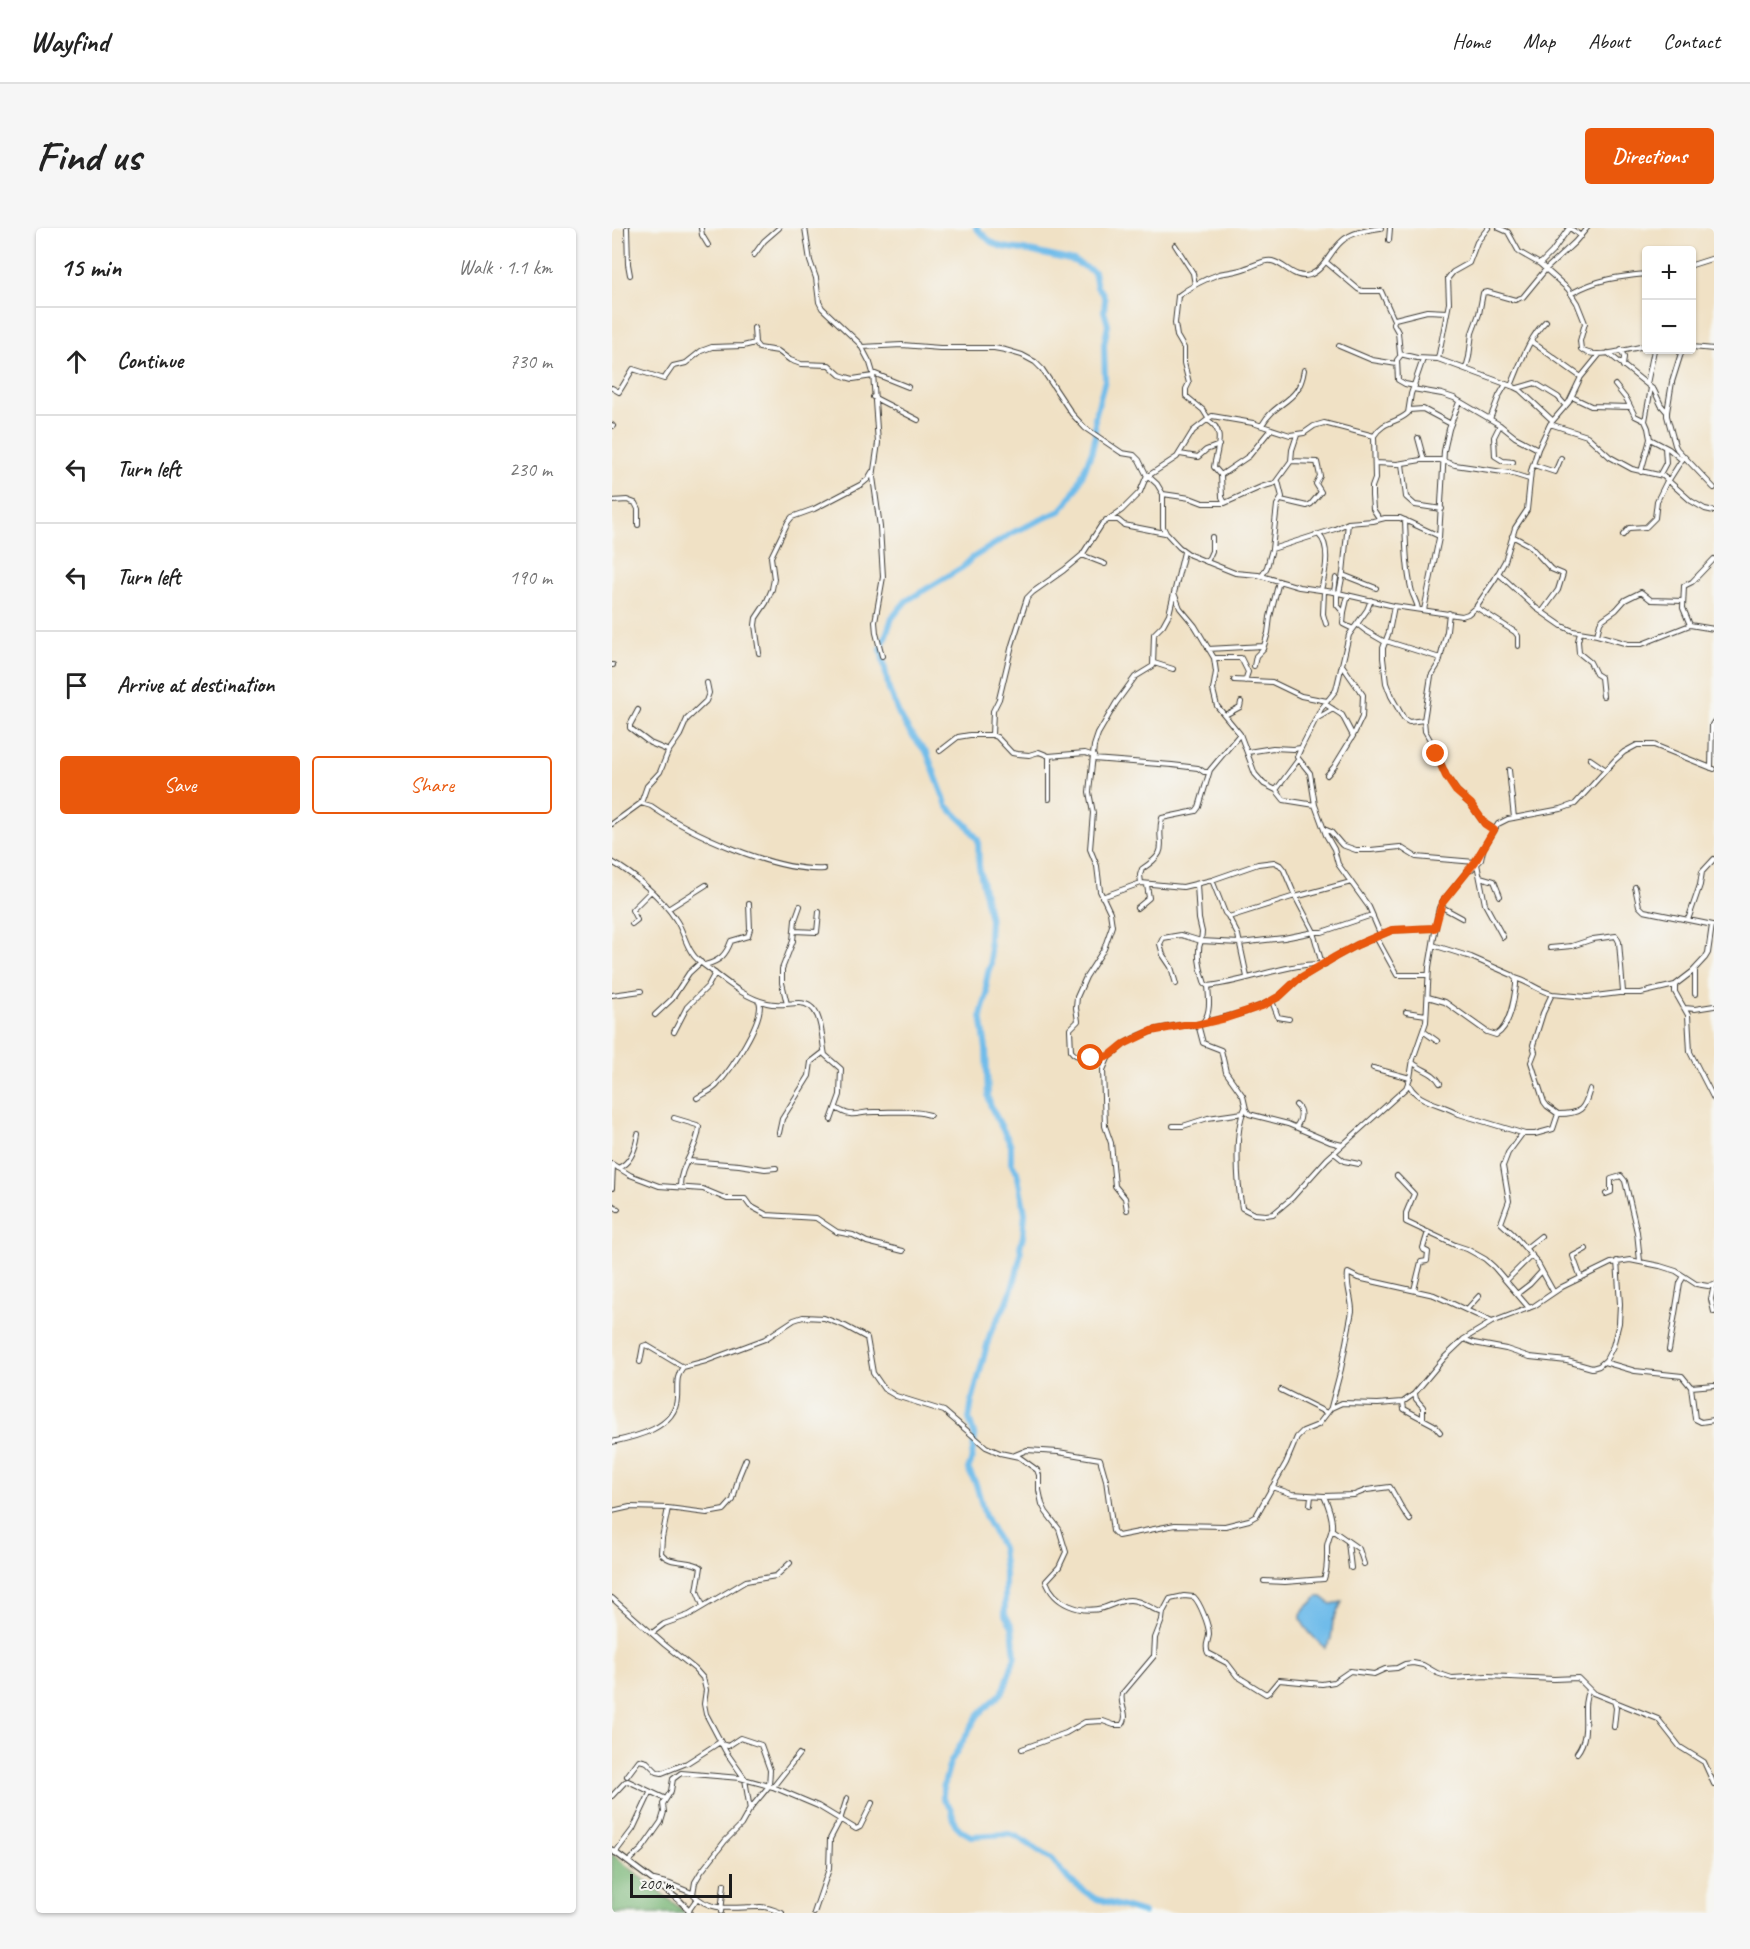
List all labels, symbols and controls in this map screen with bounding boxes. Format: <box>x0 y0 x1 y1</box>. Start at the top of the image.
text: Wayfind <box>30 24 109 59</box>
text: Home <box>1452 28 1490 54</box>
text: Map <box>1523 28 1555 54</box>
text: About <box>1588 28 1630 54</box>
text: Contact <box>1663 28 1720 54</box>
button: Directions <box>1585 128 1714 184</box>
text: Find us <box>36 130 141 183</box>
map controls <box>1642 246 1696 354</box>
button: + <box>1642 246 1696 300</box>
text: 15 min <box>60 251 121 284</box>
text: Walk · 1.1 km <box>458 255 552 280</box>
button: − <box>1642 300 1696 354</box>
icon: ahead <box>60 345 93 378</box>
text: Continue <box>117 347 183 375</box>
text: 730 m <box>509 349 552 374</box>
icon: left <box>60 453 93 486</box>
text: Turn left <box>117 455 181 483</box>
text: 230 m <box>509 457 552 482</box>
icon: left <box>60 561 93 594</box>
text: Turn left <box>117 563 181 591</box>
text: 190 m <box>509 565 552 590</box>
icon: arrive <box>60 669 93 702</box>
text: Arrive at destination <box>117 671 274 699</box>
route end <box>1422 740 1448 766</box>
button: Save <box>60 756 300 814</box>
button: Share <box>312 756 552 814</box>
route start <box>1077 1044 1103 1070</box>
scale bar <box>630 1871 732 1898</box>
text: 200 m <box>639 1874 673 1894</box>

